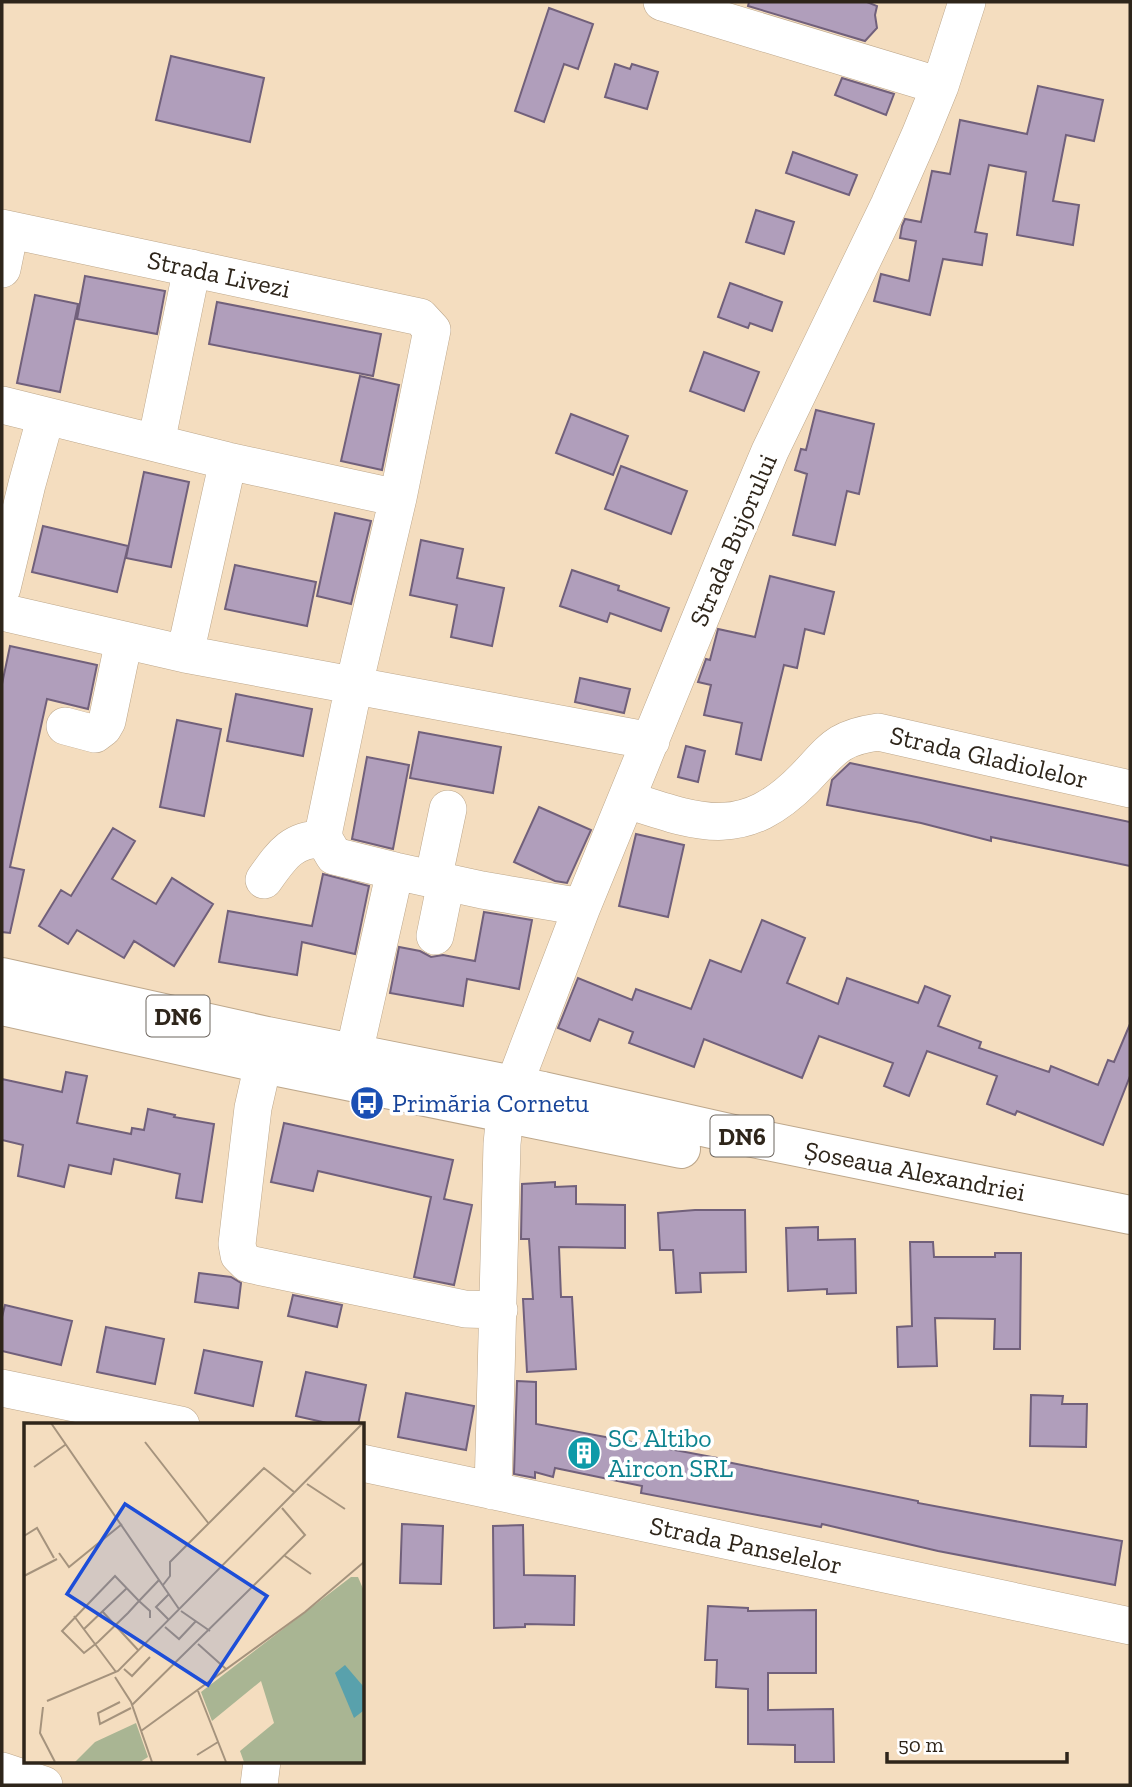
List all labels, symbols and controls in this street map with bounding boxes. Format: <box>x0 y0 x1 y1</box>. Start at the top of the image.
street label: Strada Livezi <box>145 243 293 305</box>
street label: Strada Bujorului <box>682 449 784 631</box>
street label: Strada Gladiolelor <box>887 719 1091 795</box>
road number: DN6 <box>146 996 210 1036</box>
bus stop icon: Primăria Cornetu <box>348 1084 386 1122</box>
place label: Primăria Cornetu <box>392 1087 590 1119</box>
road number: DN6 <box>710 1116 774 1156</box>
street label: Șoseaua Alexandriei <box>802 1134 1028 1208</box>
place label: SC Altibo Aircon SRL <box>608 1422 733 1484</box>
inset map <box>24 1423 364 1762</box>
building icon: SC Altibo Aircon SRL <box>565 1434 603 1472</box>
street label: Strada Panselelor <box>647 1509 845 1581</box>
scale bar <box>887 1720 1067 1764</box>
text: 50 m <box>898 1732 944 1757</box>

